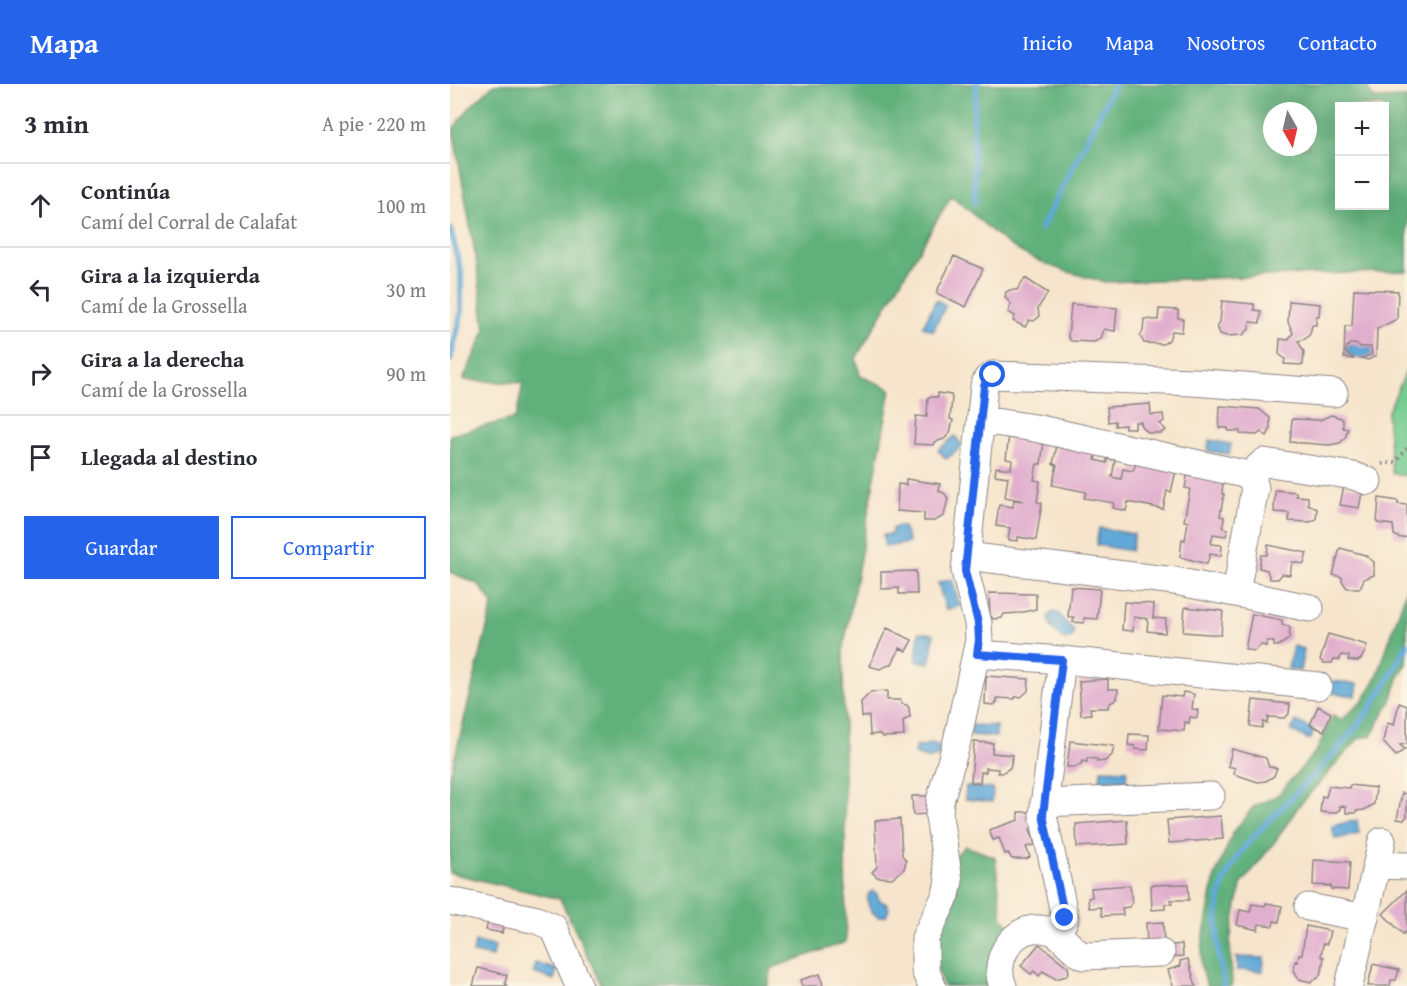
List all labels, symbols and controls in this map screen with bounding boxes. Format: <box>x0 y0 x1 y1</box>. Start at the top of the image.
text: Mapa <box>30 22 99 63</box>
text: Inicio <box>1023 27 1073 58</box>
text: Mapa <box>1106 27 1154 58</box>
text: Nosotros <box>1187 27 1265 58</box>
text: Contacto <box>1298 27 1377 58</box>
north arrow <box>1263 102 1317 156</box>
map controls <box>1335 102 1389 210</box>
button: + <box>1335 102 1389 156</box>
text: 3 min <box>24 104 89 143</box>
text: A pie · 220 m <box>322 109 426 138</box>
button: − <box>1335 156 1389 210</box>
text: Continúa <box>81 175 170 207</box>
icon: ahead <box>24 189 57 222</box>
text: 100 m <box>376 191 426 220</box>
text: Camí del Corral de Calafat <box>81 207 297 236</box>
text: Gira a la izquierda <box>81 259 260 291</box>
icon: left <box>24 273 57 306</box>
text: 30 m <box>386 275 426 304</box>
text: Camí de la Grossella <box>81 291 248 320</box>
text: Gira a la derecha <box>81 343 244 375</box>
icon: right <box>24 357 57 390</box>
text: 90 m <box>386 359 426 388</box>
route start <box>979 361 1005 387</box>
text: Camí de la Grossella <box>81 375 248 404</box>
icon: arrive <box>24 441 57 474</box>
text: Llegada al destino <box>81 441 257 473</box>
button: Guardar <box>24 516 219 579</box>
button: Compartir <box>231 516 426 579</box>
route end <box>1051 904 1077 930</box>

